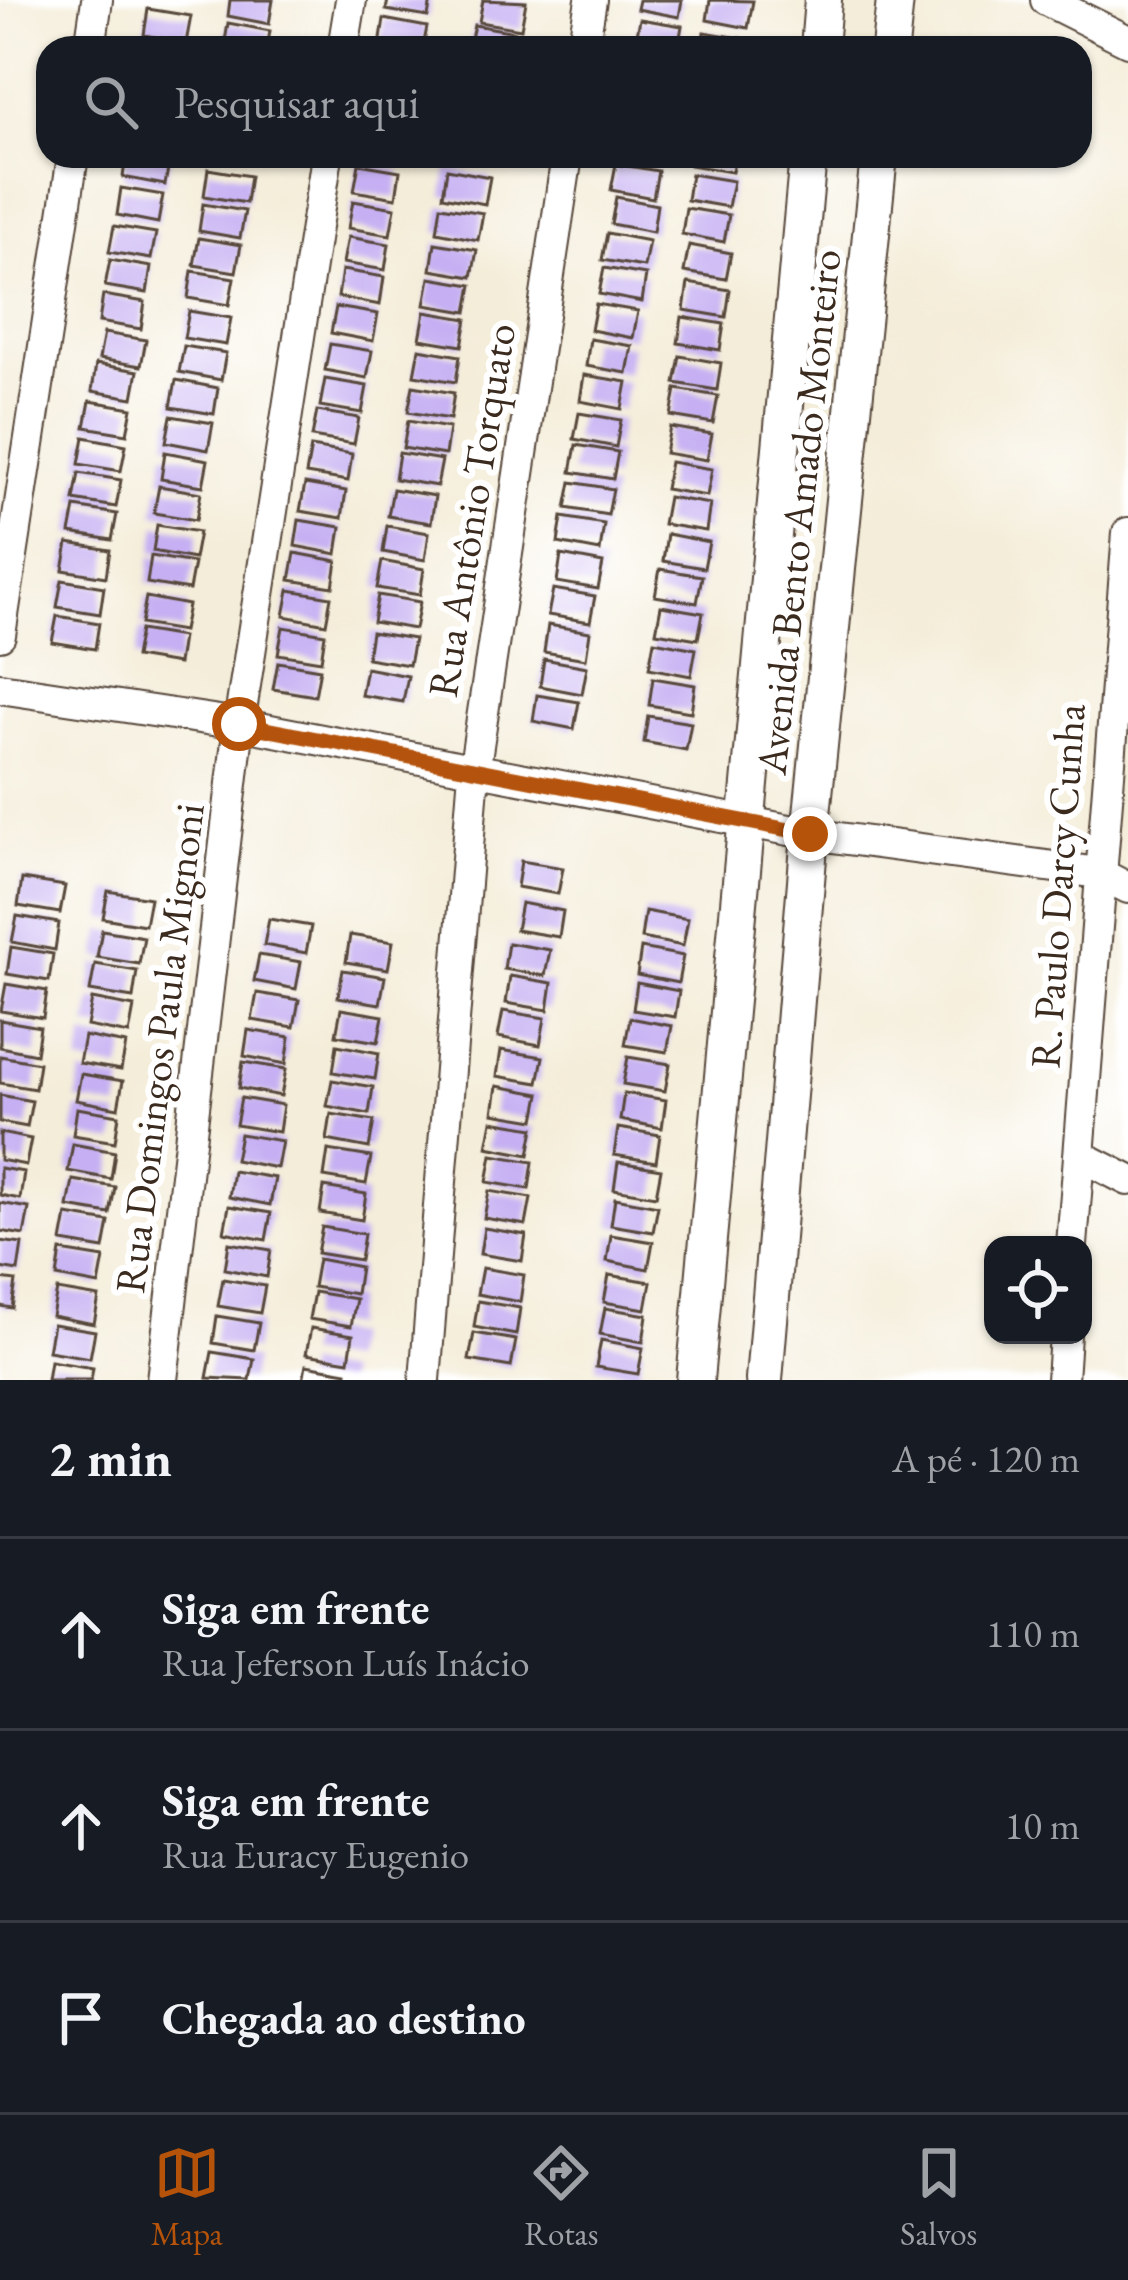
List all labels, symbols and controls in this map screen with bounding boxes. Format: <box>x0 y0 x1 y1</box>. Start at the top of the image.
search box <box>36 36 1092 168</box>
icon: search <box>78 69 144 135</box>
text: Pesquisar aqui <box>174 73 420 131</box>
street label: Avenida Bento Amado Monteiro <box>743 247 853 778</box>
street label: Rua Antônio Torquato <box>415 319 528 701</box>
route start <box>212 697 266 751</box>
street label: R. Paulo Darcy Cunha <box>1017 702 1098 1070</box>
street label: Rua Domingos Paula Mignoni <box>102 800 217 1296</box>
route end <box>783 807 837 861</box>
map controls <box>984 1236 1092 1344</box>
button: locate <box>984 1236 1092 1344</box>
text: 2 min <box>48 1425 172 1491</box>
text: A pé · 120 m <box>892 1433 1080 1484</box>
text: Siga em frente <box>162 1579 430 1637</box>
icon: ahead <box>48 1601 114 1667</box>
text: 110 m <box>986 1608 1080 1659</box>
text: Rua Jeferson Luís Inácio <box>162 1637 530 1688</box>
text: Siga em frente <box>162 1771 430 1829</box>
icon: ahead <box>48 1793 114 1859</box>
text: 10 m <box>1004 1800 1080 1851</box>
text: Rua Euracy Eugenio <box>162 1829 469 1880</box>
icon: arrive <box>48 1985 114 2051</box>
text: Chegada ao destino <box>162 1989 526 2047</box>
tab: Mapa <box>151 2140 223 2255</box>
tab: Rotas <box>524 2140 598 2255</box>
tab: Salvos <box>900 2140 977 2255</box>

